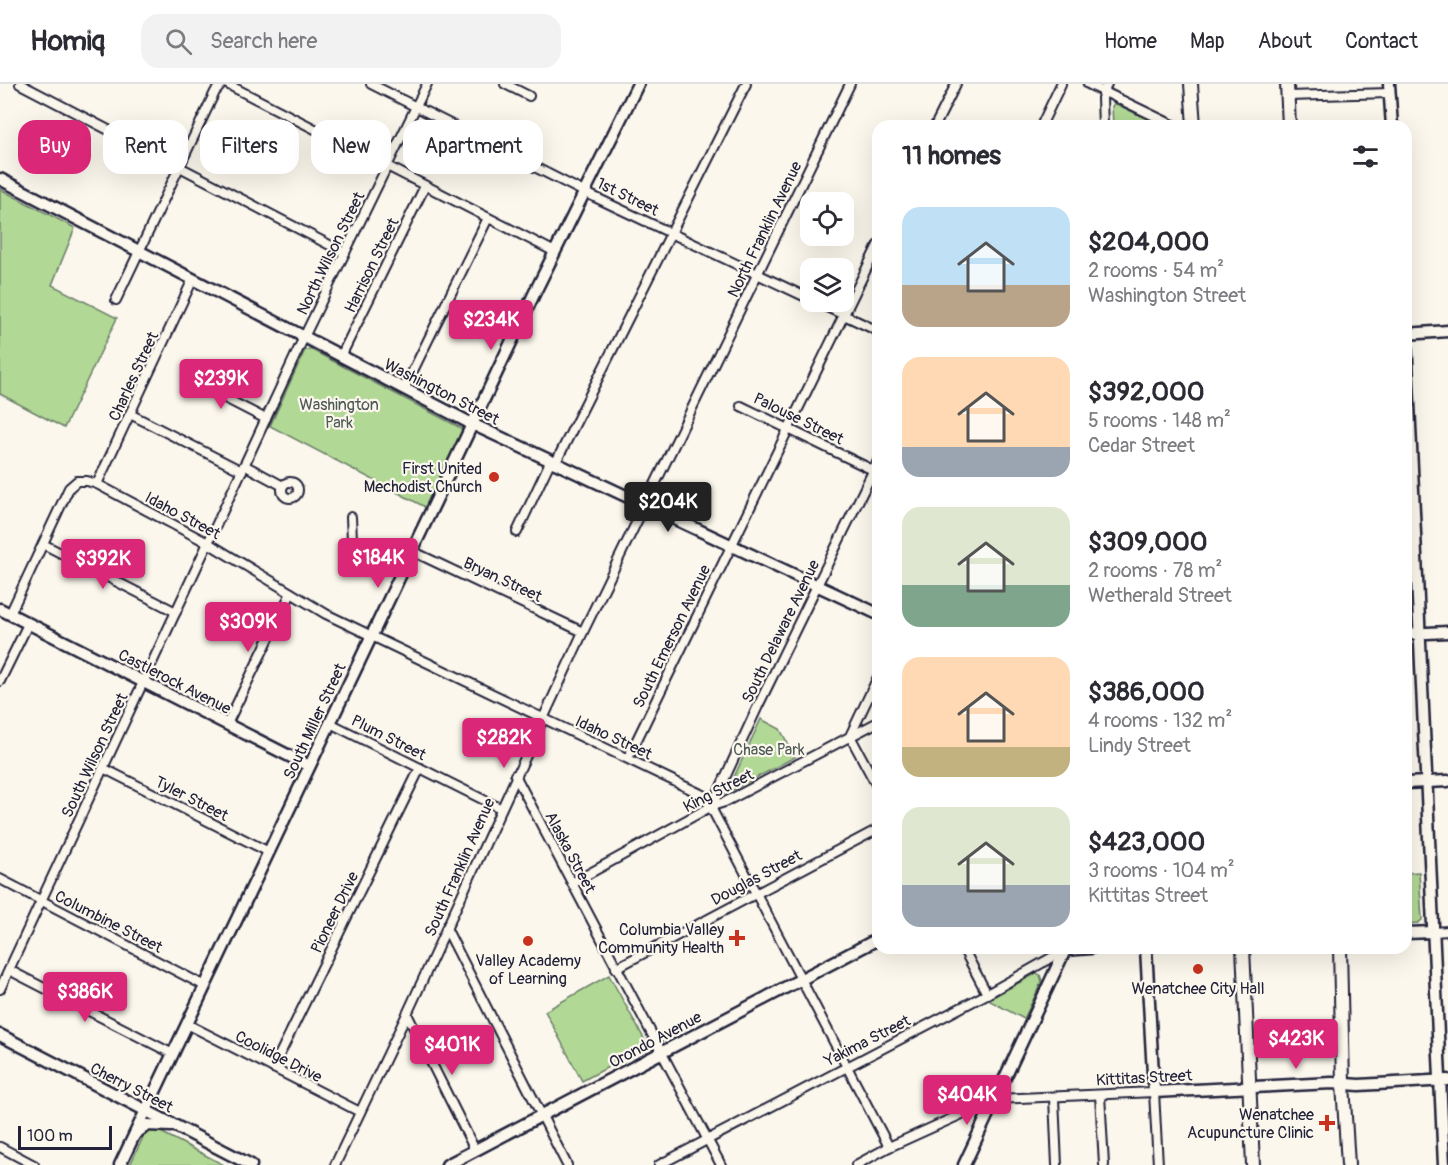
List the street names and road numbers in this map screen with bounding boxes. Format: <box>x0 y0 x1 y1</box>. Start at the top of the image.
street label: North Franklin Avenue <box>723 158 807 301</box>
street label: 1st Street <box>593 173 662 221</box>
street label: North Wilson Street <box>292 188 370 318</box>
street label: Harrison Street <box>340 214 404 316</box>
street label: Charles Street <box>105 328 164 424</box>
street label: Washington Street <box>381 354 503 430</box>
street label: Palouse Street <box>750 388 847 450</box>
street label: Idaho Street <box>141 488 224 544</box>
street label: Bryan Street <box>460 553 546 607</box>
street label: South Delaware Avenue <box>738 557 824 706</box>
street label: South Emerson Avenue <box>629 561 715 711</box>
street label: Castlerock Avenue <box>115 645 234 719</box>
street label: South Miller Street <box>279 660 351 783</box>
street label: South Wilson Street <box>57 689 133 821</box>
street label: Plum Street <box>348 711 430 766</box>
street label: Idaho Street <box>572 711 656 765</box>
street label: King Street <box>680 764 757 817</box>
street label: Tyler Street <box>152 772 232 826</box>
street label: South Franklin Avenue <box>420 795 500 940</box>
street label: Alaska Street <box>540 808 600 897</box>
street label: Douglas Street <box>708 845 806 910</box>
street label: Pioneer Drive <box>307 868 363 957</box>
street label: Columbine Street <box>51 886 166 958</box>
street label: Orondo Avenue <box>606 1007 705 1073</box>
street label: Yakima Street <box>820 1010 914 1072</box>
street label: Coolidge Drive <box>232 1026 326 1087</box>
street label: Cherry Street <box>87 1058 177 1118</box>
street label: Kittitas Street <box>1096 1065 1193 1091</box>

